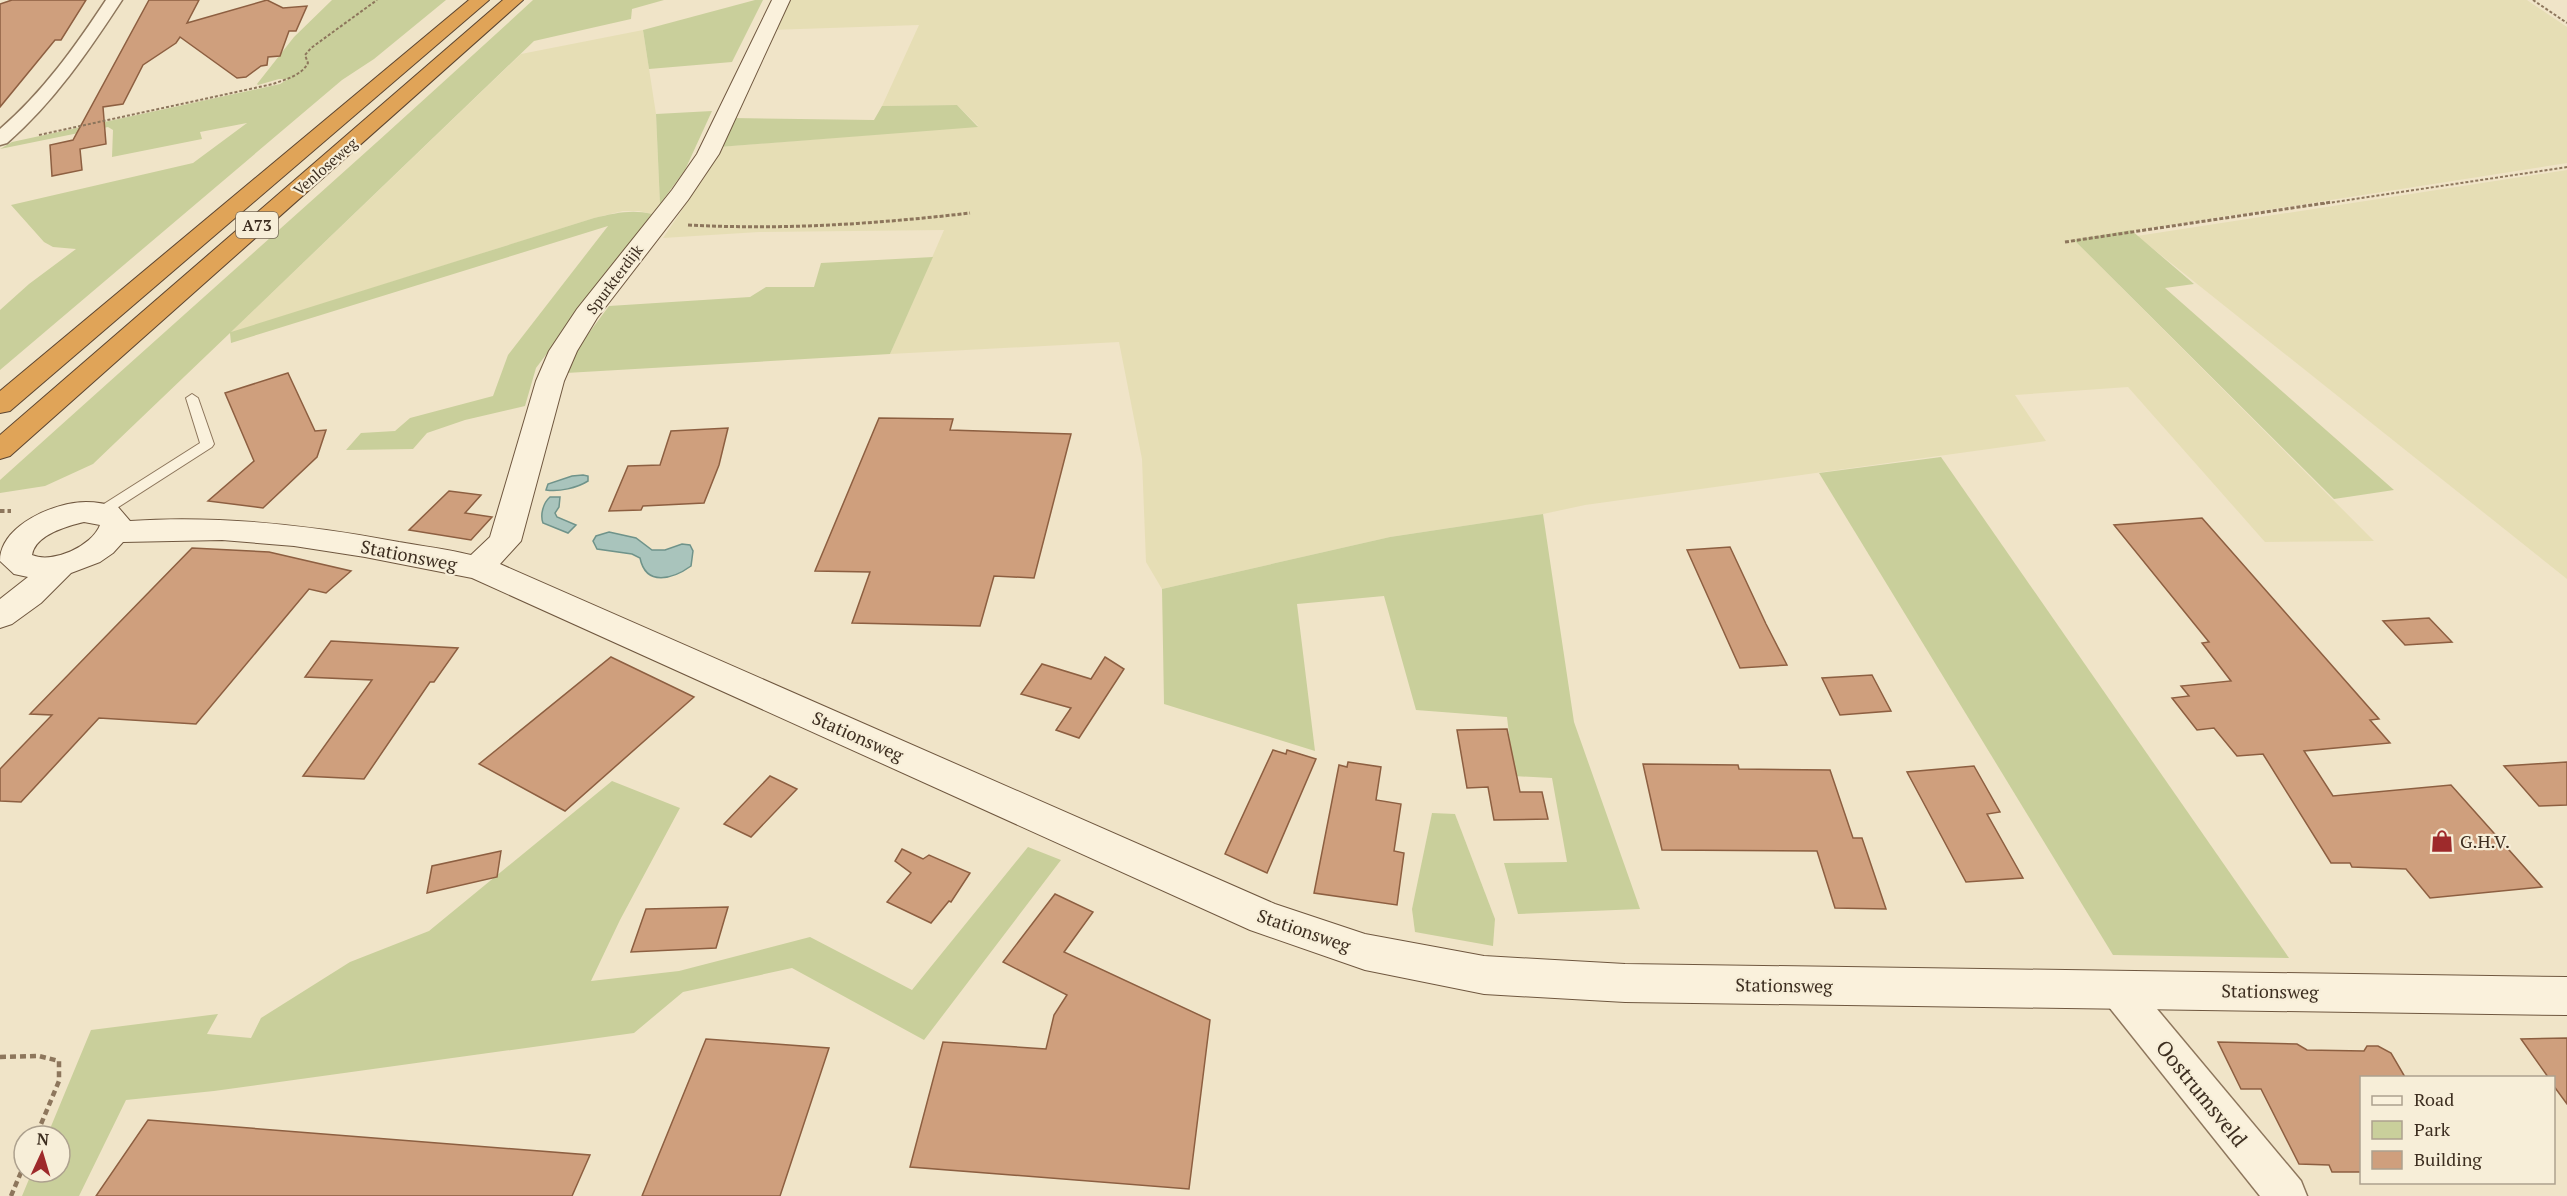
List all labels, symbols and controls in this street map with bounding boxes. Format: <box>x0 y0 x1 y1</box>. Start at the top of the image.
street label: Venloseweg <box>289 132 362 199</box>
road number: A73 <box>236 212 278 238</box>
street label: Spurkterdijk <box>581 240 647 318</box>
street label: Stationsweg <box>359 534 460 576</box>
street label: Stationsweg <box>809 705 908 767</box>
shop icon: G.H.V. <box>2429 828 2455 854</box>
place label: G.H.V. <box>2460 829 2510 853</box>
street label: Stationsweg <box>1254 903 1354 957</box>
street label: Stationsweg <box>1735 972 1833 998</box>
street label: Stationsweg <box>2221 978 2319 1004</box>
street label: Oostrumsveld <box>2150 1034 2254 1153</box>
legend <box>2360 1076 2555 1184</box>
text: Road <box>2414 1087 2454 1111</box>
text: Park <box>2414 1117 2451 1141</box>
north arrow <box>12 1124 72 1184</box>
text: N <box>36 1128 50 1150</box>
text: Building <box>2414 1147 2482 1171</box>

